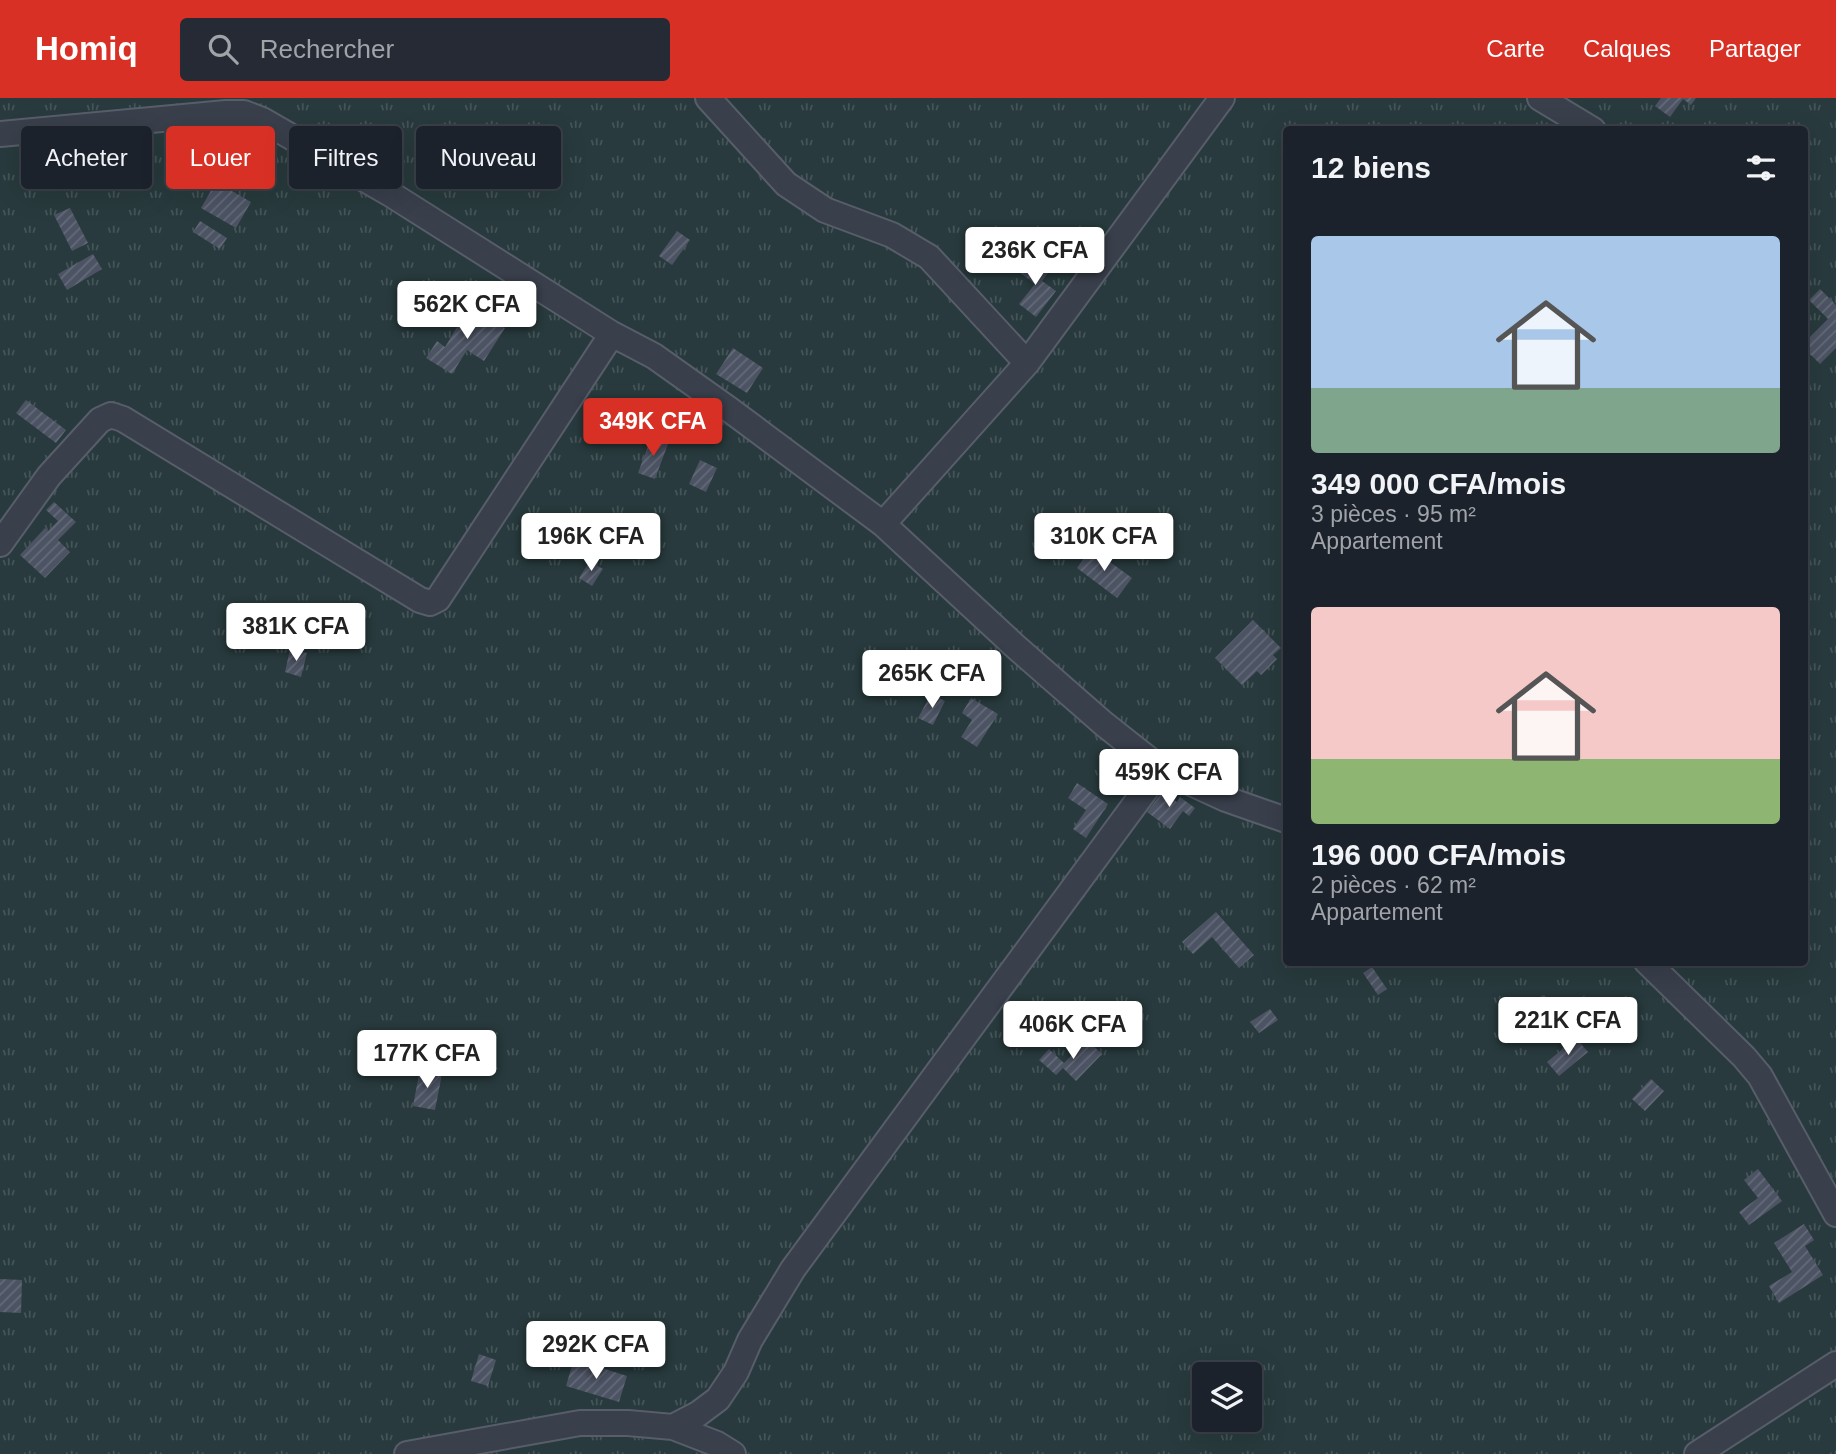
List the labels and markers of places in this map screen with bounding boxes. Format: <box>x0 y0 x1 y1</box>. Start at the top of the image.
pin: 236K CFA <box>963 228 1107 287</box>
pin: 562K CFA <box>395 282 539 341</box>
pin: 349K CFA <box>581 398 725 458</box>
pin: 196K CFA <box>519 514 663 573</box>
pin: 310K CFA <box>1032 514 1176 573</box>
pin: 381K CFA <box>224 603 368 663</box>
pin: 265K CFA <box>860 650 1004 710</box>
pin: 459K CFA <box>1097 750 1241 809</box>
pin: 221K CFA <box>1496 998 1640 1057</box>
pin: 406K CFA <box>1001 1002 1145 1061</box>
pin: 177K CFA <box>355 1030 499 1090</box>
pin: 292K CFA <box>524 1322 668 1381</box>

